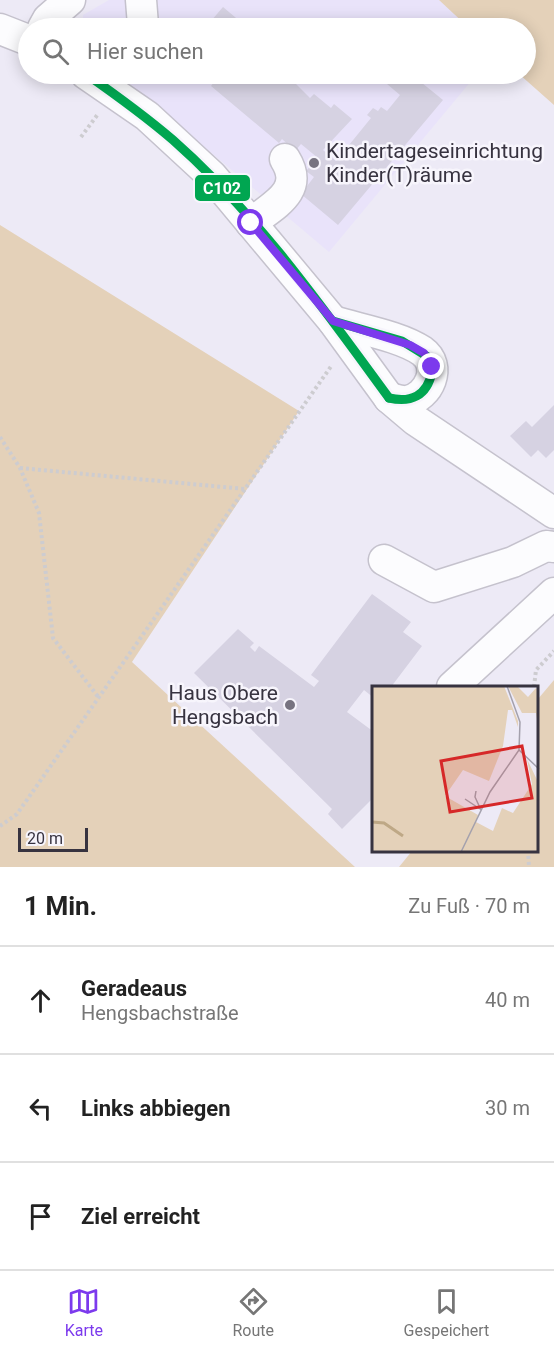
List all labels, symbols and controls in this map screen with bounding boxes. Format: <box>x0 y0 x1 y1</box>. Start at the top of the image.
search box <box>18 18 536 84</box>
icon: search <box>39 35 72 68</box>
text: Hier suchen <box>87 39 204 64</box>
place label: Kindertageseinrichtung Kinder(T)räume <box>326 139 543 187</box>
marker: Kindertageseinrichtung Kinder(T)räume <box>307 156 321 170</box>
line badge: C102 <box>194 174 251 202</box>
text: C102 <box>203 179 241 198</box>
route start <box>237 209 263 235</box>
route end <box>418 353 444 379</box>
place label: Haus Obere Hengsbach <box>169 681 278 729</box>
inset map <box>372 686 539 852</box>
marker: Haus Obere Hengsbach <box>283 698 297 712</box>
scale bar <box>18 825 88 852</box>
text: 20 m <box>27 829 63 848</box>
text: 1 Min. <box>24 891 97 921</box>
text: Zu Fuß · 70 m <box>408 894 530 918</box>
text: Geradeaus <box>81 976 187 1001</box>
icon: ahead <box>24 984 57 1017</box>
text: 40 m <box>485 988 530 1012</box>
text: Hengsbachstraße <box>81 1001 239 1025</box>
icon: left <box>24 1092 57 1125</box>
text: Links abbiegen <box>81 1096 231 1121</box>
text: 30 m <box>485 1096 530 1120</box>
icon: arrive <box>24 1200 57 1233</box>
text: Ziel erreicht <box>81 1204 200 1229</box>
tab: Karte <box>65 1285 103 1340</box>
tab: Route <box>233 1285 274 1340</box>
tab: Gespeichert <box>404 1285 489 1340</box>

